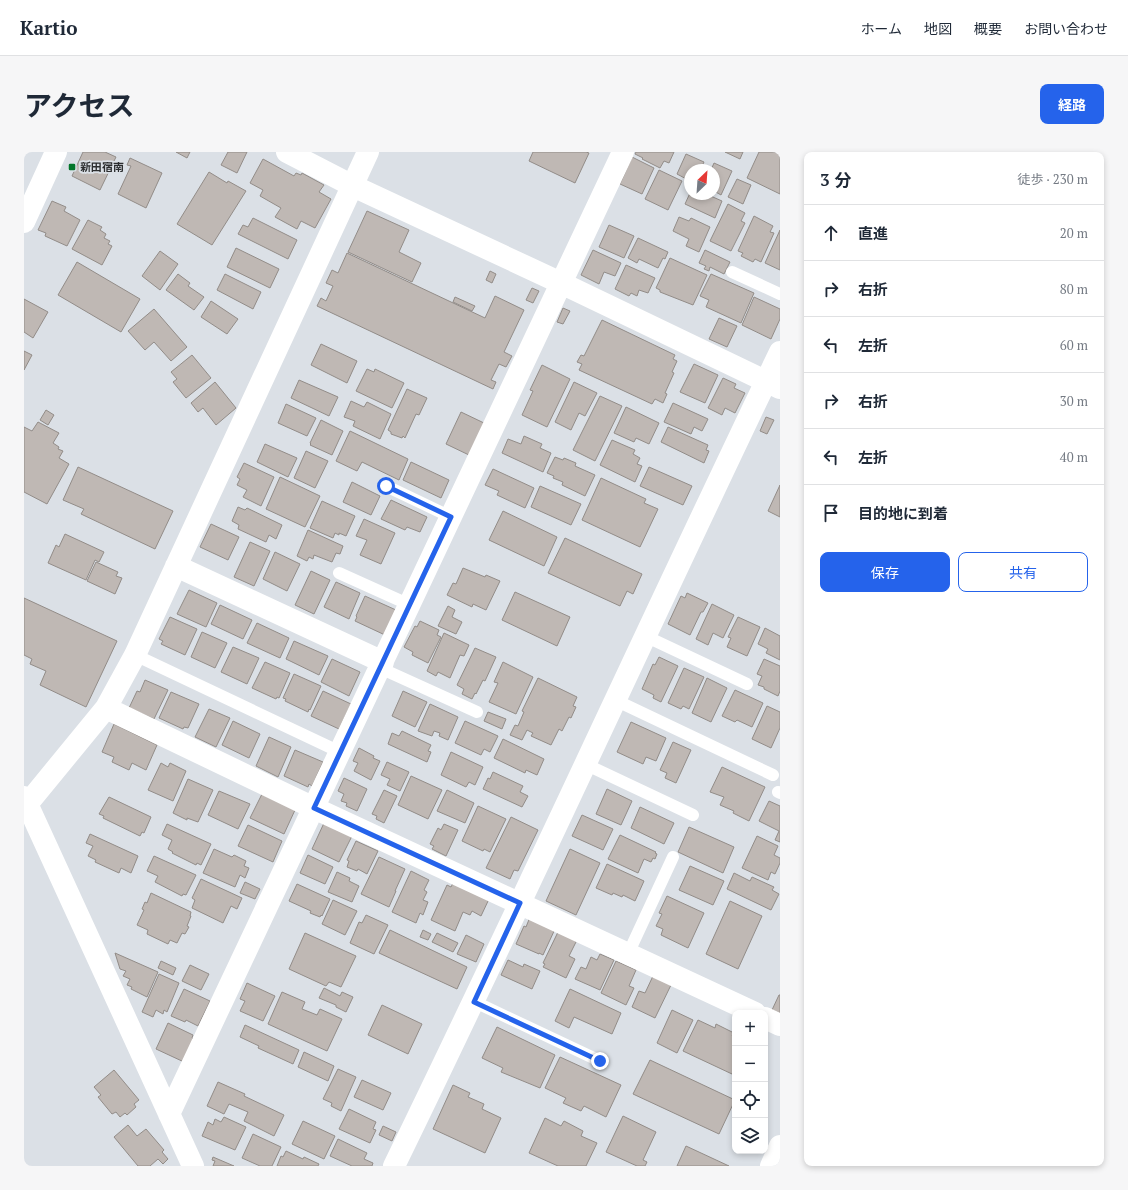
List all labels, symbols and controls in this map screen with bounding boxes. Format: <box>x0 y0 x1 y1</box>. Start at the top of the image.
text: Kartio <box>20 15 77 40</box>
text: ホーム <box>860 19 902 38</box>
text: 地図 <box>924 19 952 38</box>
text: 概要 <box>974 19 1002 38</box>
text: お問い合わせ <box>1024 19 1108 38</box>
button: 経路 <box>1040 84 1104 124</box>
text: アクセス <box>24 87 135 124</box>
place label: 新田宿南 <box>80 160 124 174</box>
marker: 新田宿南 <box>67 162 77 172</box>
north arrow <box>684 164 720 200</box>
text: 3 分 <box>820 168 851 191</box>
text: 徒歩 · 230 m <box>1017 170 1088 188</box>
icon: ahead <box>820 222 842 244</box>
text: 直進 <box>858 223 888 243</box>
text: 20 m <box>1060 224 1088 242</box>
icon: right <box>820 278 842 300</box>
text: 右折 <box>858 279 888 299</box>
text: 80 m <box>1060 280 1088 298</box>
icon: left <box>820 334 842 356</box>
text: 左折 <box>858 335 888 355</box>
text: 60 m <box>1060 336 1088 354</box>
icon: right <box>820 390 842 412</box>
text: 右折 <box>858 391 888 411</box>
text: 30 m <box>1060 392 1088 410</box>
icon: left <box>820 446 842 468</box>
text: 左折 <box>858 447 888 467</box>
text: 40 m <box>1060 448 1088 466</box>
route start <box>377 477 395 495</box>
icon: arrive <box>820 502 842 524</box>
text: 目的地に到着 <box>858 503 948 523</box>
button: 保存 <box>820 552 950 592</box>
button: 共有 <box>958 552 1088 592</box>
map controls <box>732 1010 768 1154</box>
button: + <box>732 1010 768 1046</box>
button: − <box>732 1046 768 1082</box>
route end <box>591 1052 609 1070</box>
button: locate <box>732 1082 768 1118</box>
button: layers <box>732 1118 768 1154</box>

